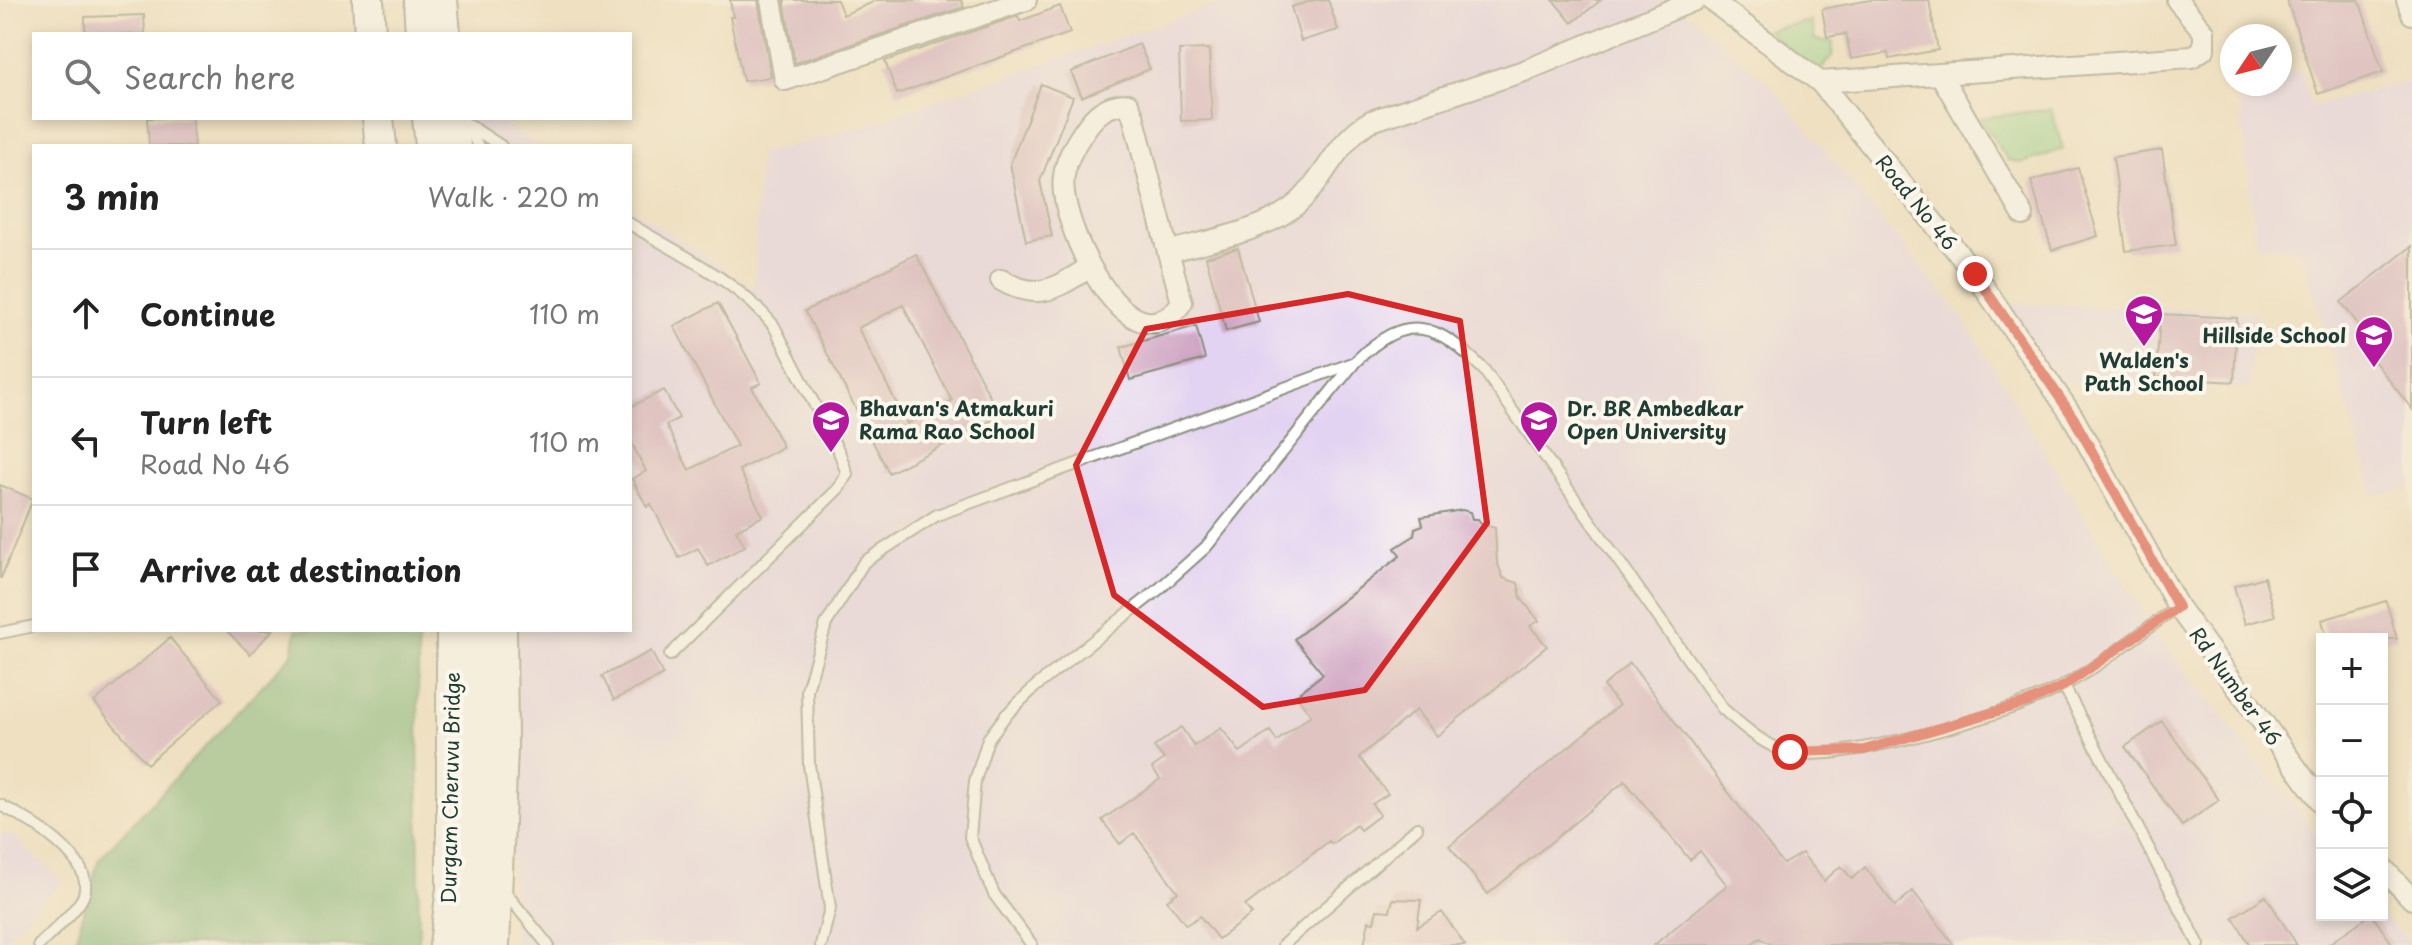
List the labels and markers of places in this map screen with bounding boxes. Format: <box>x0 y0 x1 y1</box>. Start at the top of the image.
school or university icon: Walden's Path School <box>2123 293 2165 348</box>
school or university icon: Hillside School <box>2353 314 2395 369</box>
place label: Hillside School <box>2202 320 2346 350</box>
place label: Walden's Path School <box>2084 345 2204 398</box>
place label: Bhavan's Atmakuri Rama Rao School <box>859 393 1054 446</box>
place label: Dr. BR Ambedkar Open University <box>1567 393 1744 446</box>
school or university icon: Bhavan's Atmakuri Rama Rao School <box>810 399 852 454</box>
school or university icon: Dr. BR Ambedkar Open University <box>1518 399 1560 454</box>

